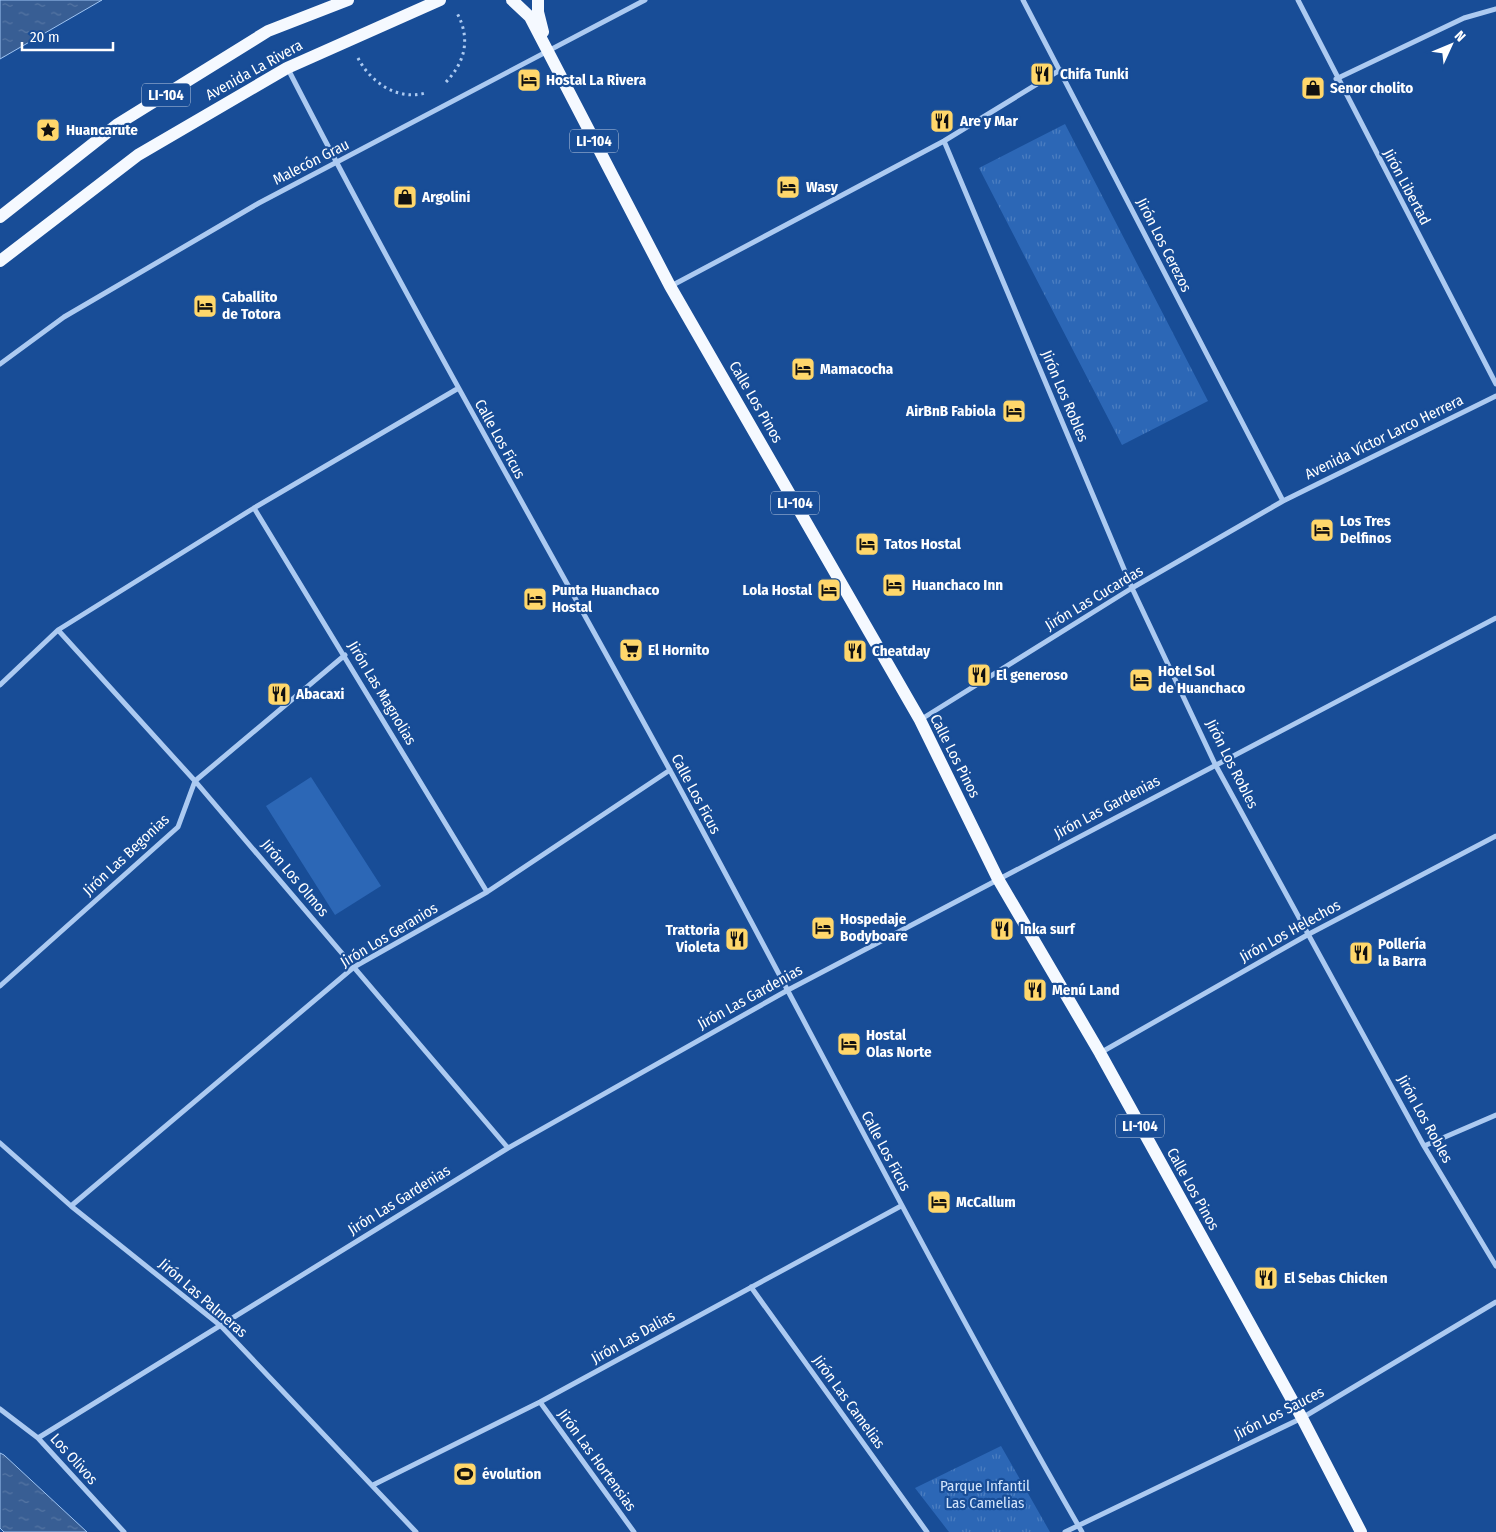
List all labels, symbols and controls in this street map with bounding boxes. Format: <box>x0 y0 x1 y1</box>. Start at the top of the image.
scale bar <box>22 20 114 52</box>
north arrow <box>1426 20 1476 70</box>
text: N <box>1451 27 1469 45</box>
text: 20 m <box>30 28 60 46</box>
street label: Avenida La Rivera <box>202 36 306 104</box>
restaurant icon: Chifa Tunki <box>1029 61 1055 87</box>
place label: Chifa Tunki <box>1060 65 1129 83</box>
hotel icon: Hostal La Rivera <box>516 67 542 93</box>
place label: Hostal La Rivera <box>546 71 647 89</box>
shop icon: Senor cholito <box>1300 75 1326 101</box>
place label: Senor cholito <box>1330 79 1413 97</box>
road number: LI-104 <box>142 84 190 106</box>
restaurant icon: Are y Mar <box>929 108 955 134</box>
place label: Are y Mar <box>959 112 1018 130</box>
place icon: Huancarute <box>35 117 61 143</box>
place label: Huancarute <box>66 121 138 139</box>
road number: LI-104 <box>570 130 618 152</box>
street label: Malecón Grau <box>270 135 352 189</box>
street label: Jirón Libertad <box>1380 146 1434 228</box>
hotel icon: Wasy <box>775 174 801 200</box>
place label: Wasy <box>806 178 839 196</box>
shop icon: Argolini <box>392 184 418 210</box>
place label: Argolini <box>421 188 470 206</box>
street label: Jirón Los Cerezos <box>1133 195 1195 295</box>
place label: Caballito de Totora <box>222 288 282 323</box>
hotel icon: Caballito de Totora <box>192 293 218 319</box>
street label: Jirón Los Robles <box>1038 348 1092 444</box>
hotel icon: Mamacocha <box>790 356 816 382</box>
street label: Calle Los Pinos <box>725 358 787 446</box>
place label: Mamacocha <box>820 360 894 378</box>
street label: Avenida Víctor Larco Herrera <box>1302 391 1466 483</box>
street label: Calle Los Ficus <box>471 396 529 482</box>
hotel icon: AirBnB Fabiola <box>1001 398 1027 424</box>
place label: AirBnB Fabiola <box>905 402 997 420</box>
road number: LI-104 <box>771 492 819 514</box>
place label: Los Tres Delfinos <box>1340 512 1392 547</box>
hotel icon: Los Tres Delfinos <box>1309 517 1335 543</box>
hotel icon: Tatos Hostal <box>854 531 880 557</box>
place label: Tatos Hostal <box>884 535 962 553</box>
street label: Jirón Las Cucardas <box>1042 562 1146 634</box>
hotel icon: Huanchaco Inn <box>881 572 907 598</box>
place label: Huanchaco Inn <box>912 576 1003 594</box>
hotel icon: Lola Hostal <box>816 577 842 603</box>
place label: Punta Huanchaco Hostal <box>552 581 659 616</box>
place label: Lola Hostal <box>743 581 813 599</box>
hotel icon: Punta Huanchaco Hostal <box>522 586 548 612</box>
supermarket icon: El Hornito <box>618 637 644 663</box>
street label: Jirón Las Magnolias <box>344 638 420 748</box>
restaurant icon: Cheatday <box>842 638 868 664</box>
place label: El Hornito <box>648 641 710 659</box>
place label: Cheatday <box>872 642 931 660</box>
restaurant icon: El generoso <box>966 662 992 688</box>
place label: Hotel Sol de Huanchaco <box>1158 662 1245 697</box>
place label: El generoso <box>996 666 1068 684</box>
hotel icon: Hotel Sol de Huanchaco <box>1128 667 1154 693</box>
restaurant icon: Abacaxi <box>266 681 292 707</box>
place label: Abacaxi <box>295 685 345 703</box>
street label: Calle Los Pinos <box>926 711 984 801</box>
street label: Jirón Los Robles <box>1202 716 1262 812</box>
street label: Calle Los Ficus <box>667 751 725 837</box>
street label: Jirón Las Gardenias <box>1051 772 1163 842</box>
street label: Jirón Las Begonias <box>79 810 173 900</box>
street label: Jirón Los Olmos <box>257 836 333 920</box>
street label: Jirón Los Helechos <box>1236 896 1344 966</box>
street label: Jirón Los Geranios <box>337 899 441 971</box>
place label: Hospedaje Bodyboare <box>840 910 908 945</box>
hotel icon: Hospedaje Bodyboare <box>810 915 836 941</box>
restaurant icon: Inka surf <box>989 916 1015 942</box>
place label: Inka surf <box>1020 920 1076 938</box>
place label: Trattoria Violeta <box>665 921 721 956</box>
restaurant icon: Trattoria Violeta <box>724 926 750 952</box>
place label: Pollería la Barra <box>1378 935 1427 970</box>
restaurant icon: Pollería la Barra <box>1348 940 1374 966</box>
street label: Jirón Las Gardenias <box>694 961 806 1033</box>
restaurant icon: Menú Land <box>1022 977 1048 1003</box>
place label: Menú Land <box>1052 981 1120 999</box>
place label: Hostal Olas Norte <box>866 1026 932 1061</box>
hotel icon: Hostal Olas Norte <box>836 1031 862 1057</box>
street label: Jirón Los Robles <box>1393 1072 1457 1166</box>
street label: Calle Los Ficus <box>857 1108 915 1194</box>
road number: LI-104 <box>1116 1114 1164 1138</box>
street label: Calle Los Pinos <box>1163 1145 1223 1233</box>
street label: Jirón Las Gardenias <box>345 1161 453 1239</box>
hotel icon: McCallum <box>926 1189 952 1215</box>
place label: McCallum <box>956 1193 1016 1211</box>
street label: Jirón Las Palmeras <box>155 1255 251 1341</box>
restaurant icon: El Sebas Chicken <box>1253 1265 1279 1291</box>
place label: El Sebas Chicken <box>1284 1269 1388 1287</box>
street label: Jirón Las Dalias <box>588 1307 678 1367</box>
street label: Jirón Las Camelias <box>809 1352 889 1452</box>
street label: Jirón Los Sauces <box>1231 1383 1327 1443</box>
street label: Jirón Las Hortensias <box>554 1405 640 1515</box>
street label: Los Olivos <box>46 1430 102 1488</box>
sports icon: évolution <box>452 1461 478 1487</box>
place label: évolution <box>482 1465 541 1483</box>
park label: Parque Infantil Las Camelias <box>940 1477 1030 1512</box>

